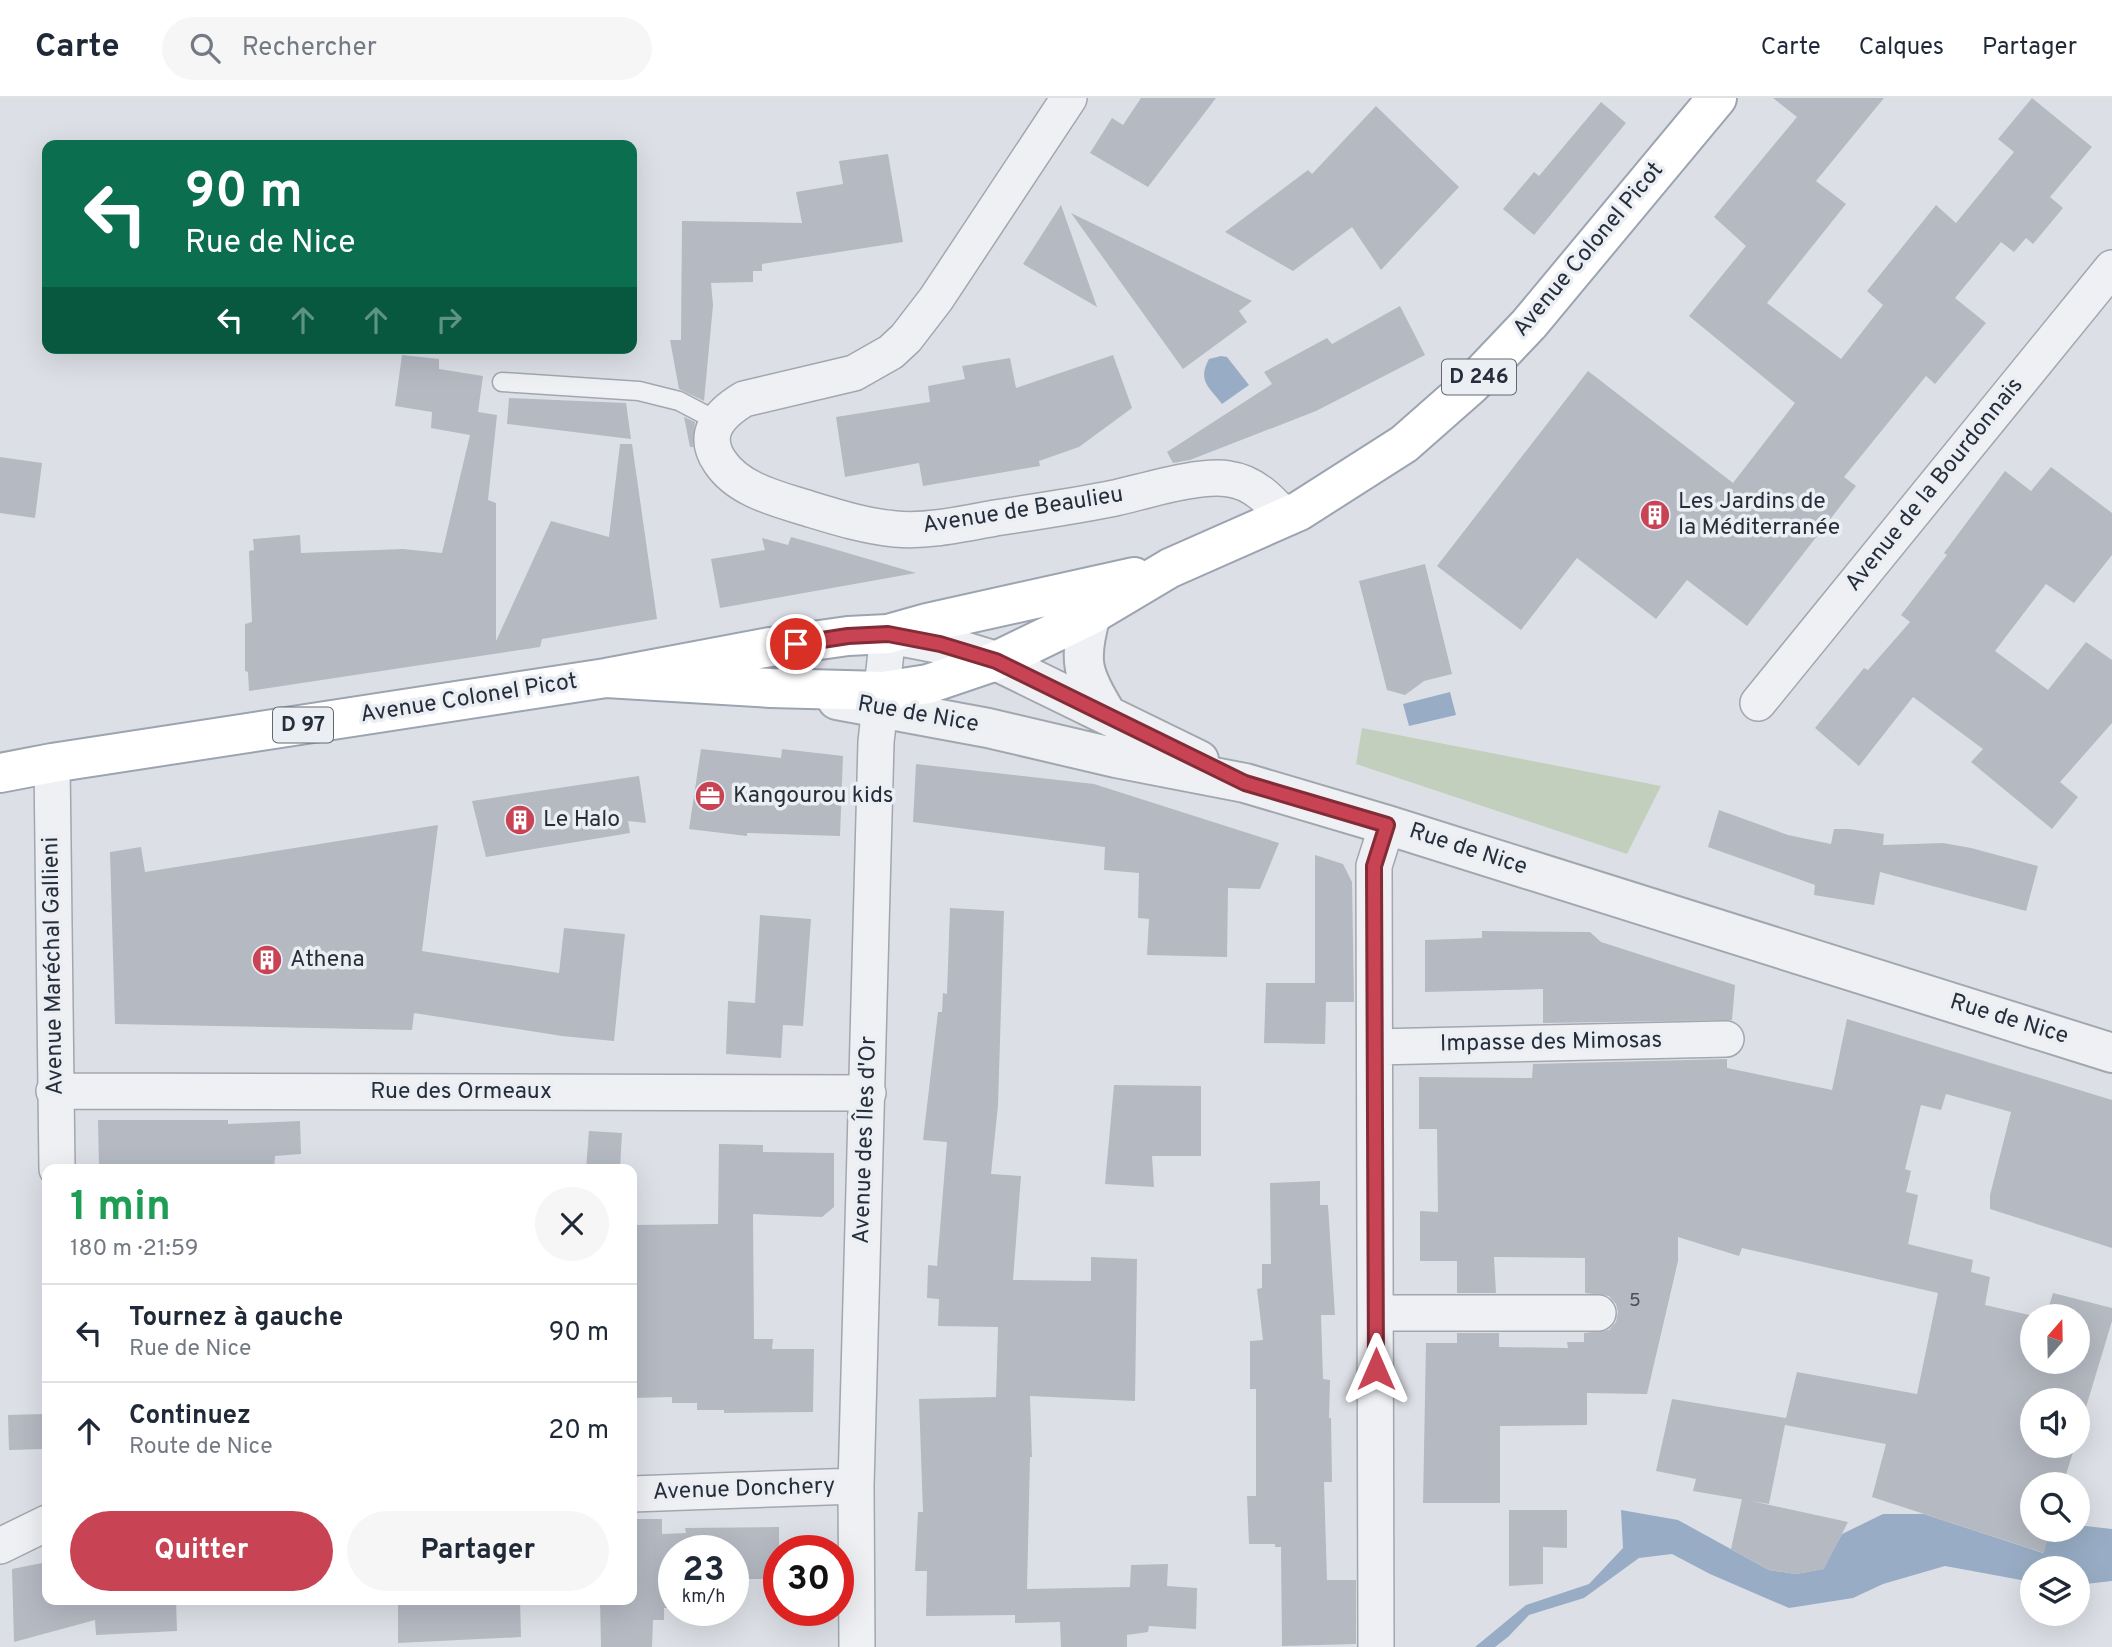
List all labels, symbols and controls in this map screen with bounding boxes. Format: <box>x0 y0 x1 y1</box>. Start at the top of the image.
search box <box>162 17 652 80</box>
text: Carte <box>35 27 120 69</box>
icon: search <box>186 29 224 67</box>
text: Rechercher <box>242 32 377 65</box>
text: Carte <box>1761 33 1821 63</box>
text: Calques <box>1859 33 1944 63</box>
text: Partager <box>1982 33 2077 63</box>
street label: Avenue Colonel Picot <box>1507 157 1671 343</box>
text: 90 m <box>185 163 303 225</box>
icon: left <box>70 168 161 259</box>
text: Rue de Nice <box>185 224 355 264</box>
icon: left <box>211 301 249 339</box>
icon: ahead <box>284 301 322 339</box>
icon: ahead <box>357 301 395 339</box>
icon: right <box>430 301 468 339</box>
road number: D 246 <box>1442 360 1516 394</box>
street label: Avenue de la Bourdonnais <box>1840 372 2030 598</box>
street label: Avenue de Beaulieu <box>921 481 1125 541</box>
place label: Les Jardins de la Méditerranée <box>1678 488 1840 543</box>
building icon: Les Jardins de la Méditerranée <box>1638 498 1672 532</box>
pin <box>766 614 826 674</box>
icon: arrive <box>777 625 815 663</box>
street label: Avenue Colonel Picot <box>358 668 580 730</box>
street label: Rue de Nice <box>855 690 981 740</box>
road number: D 97 <box>273 708 333 742</box>
office icon: Kangourou kids <box>693 779 727 813</box>
place label: Kangourou kids <box>733 782 894 811</box>
building icon: Le Halo <box>503 803 537 837</box>
place label: Le Halo <box>543 806 620 835</box>
street label: Rue de Nice <box>1405 817 1531 883</box>
street label: Avenue Maréchal Gallieni <box>37 836 71 1096</box>
building icon: Athena <box>250 943 284 977</box>
place label: Athena <box>290 946 365 975</box>
street label: Rue de Nice <box>1946 988 2072 1052</box>
street label: Impasse des Mimosas <box>1440 1027 1662 1059</box>
street label: Avenue des Îles d'Or <box>847 1035 884 1244</box>
street label: Rue des Ormeaux <box>370 1078 552 1107</box>
text: 1 min <box>70 1182 171 1235</box>
button: close <box>535 1187 609 1261</box>
text: 180 m · 21:59 <box>70 1235 198 1264</box>
house number: 5 <box>1629 1289 1641 1313</box>
text: Tournez à gauche <box>129 1302 343 1335</box>
north arrow <box>2020 1304 2090 1374</box>
map controls <box>2020 1304 2090 1626</box>
icon: left <box>70 1314 108 1352</box>
text: 90 m <box>549 1317 609 1350</box>
position arrow <box>1339 1332 1413 1406</box>
text: Rue de Nice <box>129 1335 251 1364</box>
button: sound <box>2020 1388 2090 1458</box>
text: Continuez <box>129 1400 251 1433</box>
icon: ahead <box>70 1412 108 1450</box>
text: 20 m <box>548 1415 609 1448</box>
text: Route de Nice <box>129 1433 273 1462</box>
street label: Avenue Donchery <box>652 1472 836 1508</box>
button: search <box>2020 1472 2090 1542</box>
button: Quitter <box>70 1511 333 1591</box>
button: Partager <box>347 1511 609 1591</box>
speed limit sign: 30 <box>763 1535 854 1626</box>
text: 23 <box>682 1549 725 1593</box>
button: layers <box>2020 1556 2090 1626</box>
text: km/h <box>682 1586 725 1609</box>

